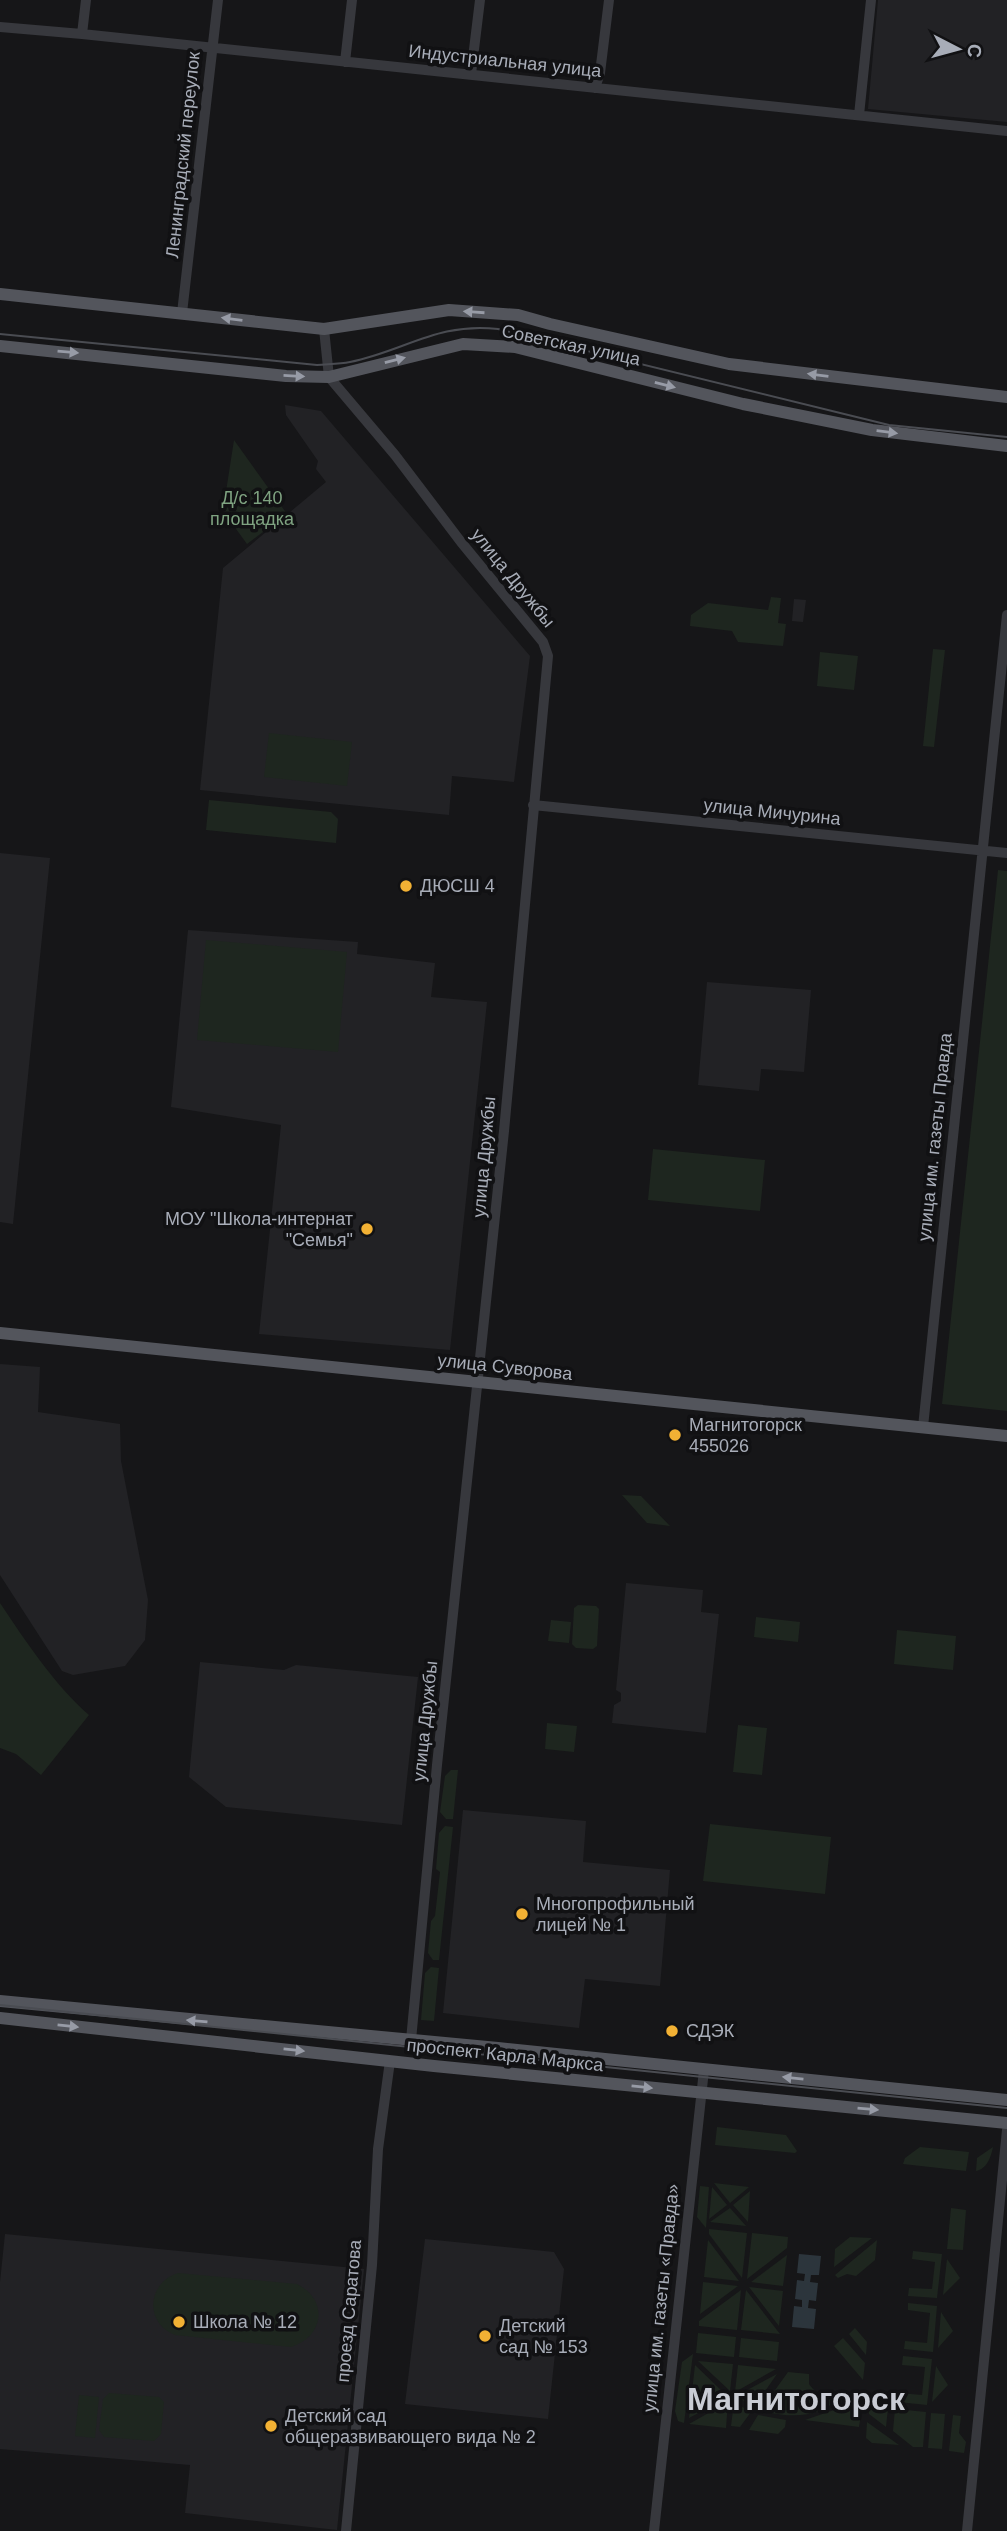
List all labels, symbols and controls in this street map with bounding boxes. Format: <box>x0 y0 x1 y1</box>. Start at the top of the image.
north arrow <box>923 14 993 84</box>
street label: Индустриальная улица <box>408 41 603 81</box>
text: С <box>963 43 986 59</box>
street label: Ленинградский переулок <box>162 51 204 259</box>
one-way arrow <box>463 306 485 317</box>
one-way arrow <box>220 313 242 324</box>
street label: Советская улица <box>500 321 643 370</box>
one-way arrow <box>57 347 79 358</box>
one-way arrow <box>384 354 406 365</box>
one-way arrow <box>806 369 828 380</box>
one-way arrow <box>283 370 305 381</box>
one-way arrow <box>654 380 676 391</box>
one-way arrow <box>876 427 898 438</box>
park label: Д/с 140 площадка <box>210 488 295 529</box>
street label: улица Дружбы <box>467 525 559 631</box>
street label: улица Мичурина <box>702 795 843 829</box>
place label: ДЮСШ 4 <box>420 876 495 896</box>
marker: ДЮСШ 4 <box>398 878 414 894</box>
street label: улица им. газеты Правда <box>914 1031 956 1242</box>
street label: улица Дружбы <box>469 1096 499 1218</box>
place label: МОУ "Школа-интернат "Семья" <box>165 1209 353 1250</box>
marker: МОУ "Школа-интернат "Семья" <box>359 1221 375 1237</box>
street label: улица Суворова <box>437 1350 574 1384</box>
place label: Магнитогорск 455026 <box>689 1415 802 1456</box>
marker: Магнитогорск 455026 <box>667 1427 683 1443</box>
street label: улица Дружбы <box>409 1660 441 1782</box>
place label: Многопрофильный лицей № 1 <box>536 1894 695 1935</box>
marker: Многопрофильный лицей № 1 <box>514 1906 530 1922</box>
one-way arrow <box>185 2015 207 2026</box>
one-way arrow <box>57 2020 79 2031</box>
place label: СДЭК <box>686 2021 735 2041</box>
marker: СДЭК <box>664 2023 680 2039</box>
street label: проспект Карла Маркса <box>406 2035 605 2075</box>
one-way arrow <box>283 2045 305 2056</box>
one-way arrow <box>782 2073 804 2084</box>
one-way arrow <box>631 2081 653 2092</box>
one-way arrow <box>858 2104 880 2115</box>
street label: улица им. газеты «Правда» <box>639 2183 683 2413</box>
street label: проезд Саратова <box>333 2238 365 2383</box>
place label: Школа № 12 <box>193 2312 297 2332</box>
marker: Школа № 12 <box>171 2314 187 2330</box>
place label: Детский сад № 153 <box>499 2316 588 2357</box>
marker: Детский сад № 153 <box>477 2328 493 2344</box>
district label: Магнитогорск <box>687 2381 906 2417</box>
place label: Детский сад общеразвивающего вида № 2 <box>285 2406 536 2447</box>
marker: Детский сад общеразвивающего вида № 2 <box>263 2418 279 2434</box>

